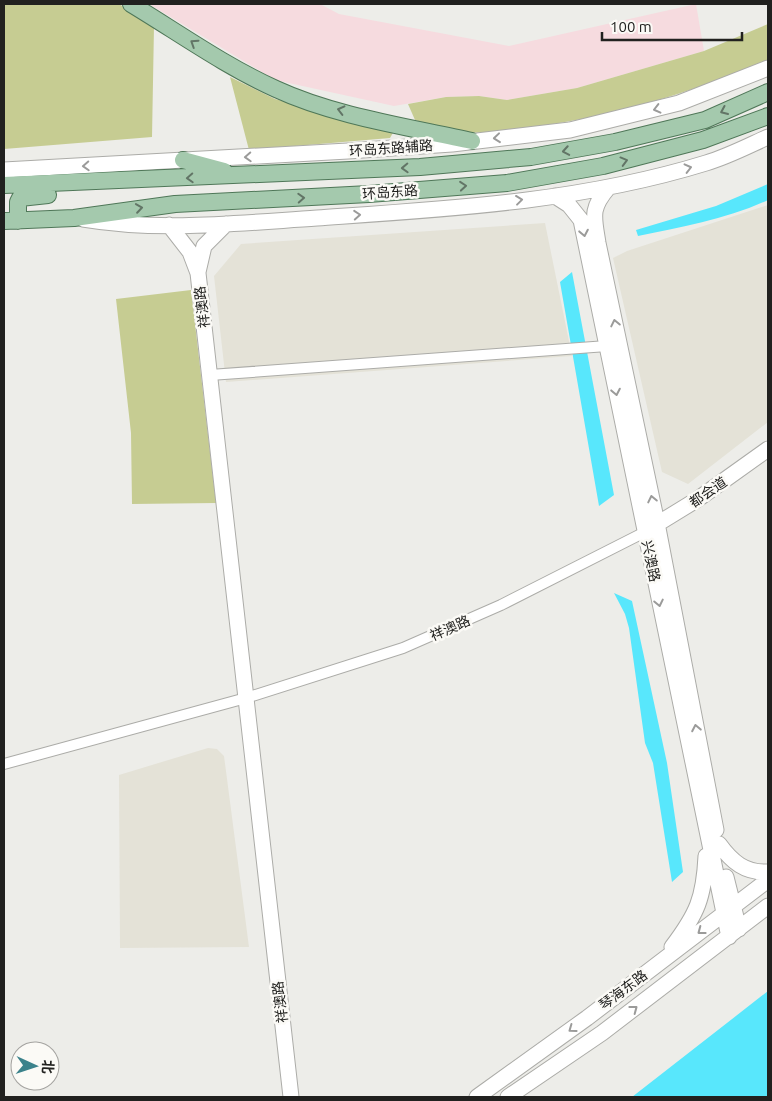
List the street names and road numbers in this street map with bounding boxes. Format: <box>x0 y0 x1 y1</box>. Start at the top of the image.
street label: 环岛东路辅路 <box>349 137 433 159</box>
street label: 环岛东路 <box>362 182 418 202</box>
street label: 祥澳路 <box>192 285 212 329</box>
street label: 都会道 <box>686 474 730 510</box>
street label: 兴澳路 <box>639 539 663 583</box>
street label: 祥澳路 <box>428 612 472 644</box>
street label: 琴海东路 <box>596 967 650 1013</box>
street label: 祥澳路 <box>270 980 290 1024</box>

